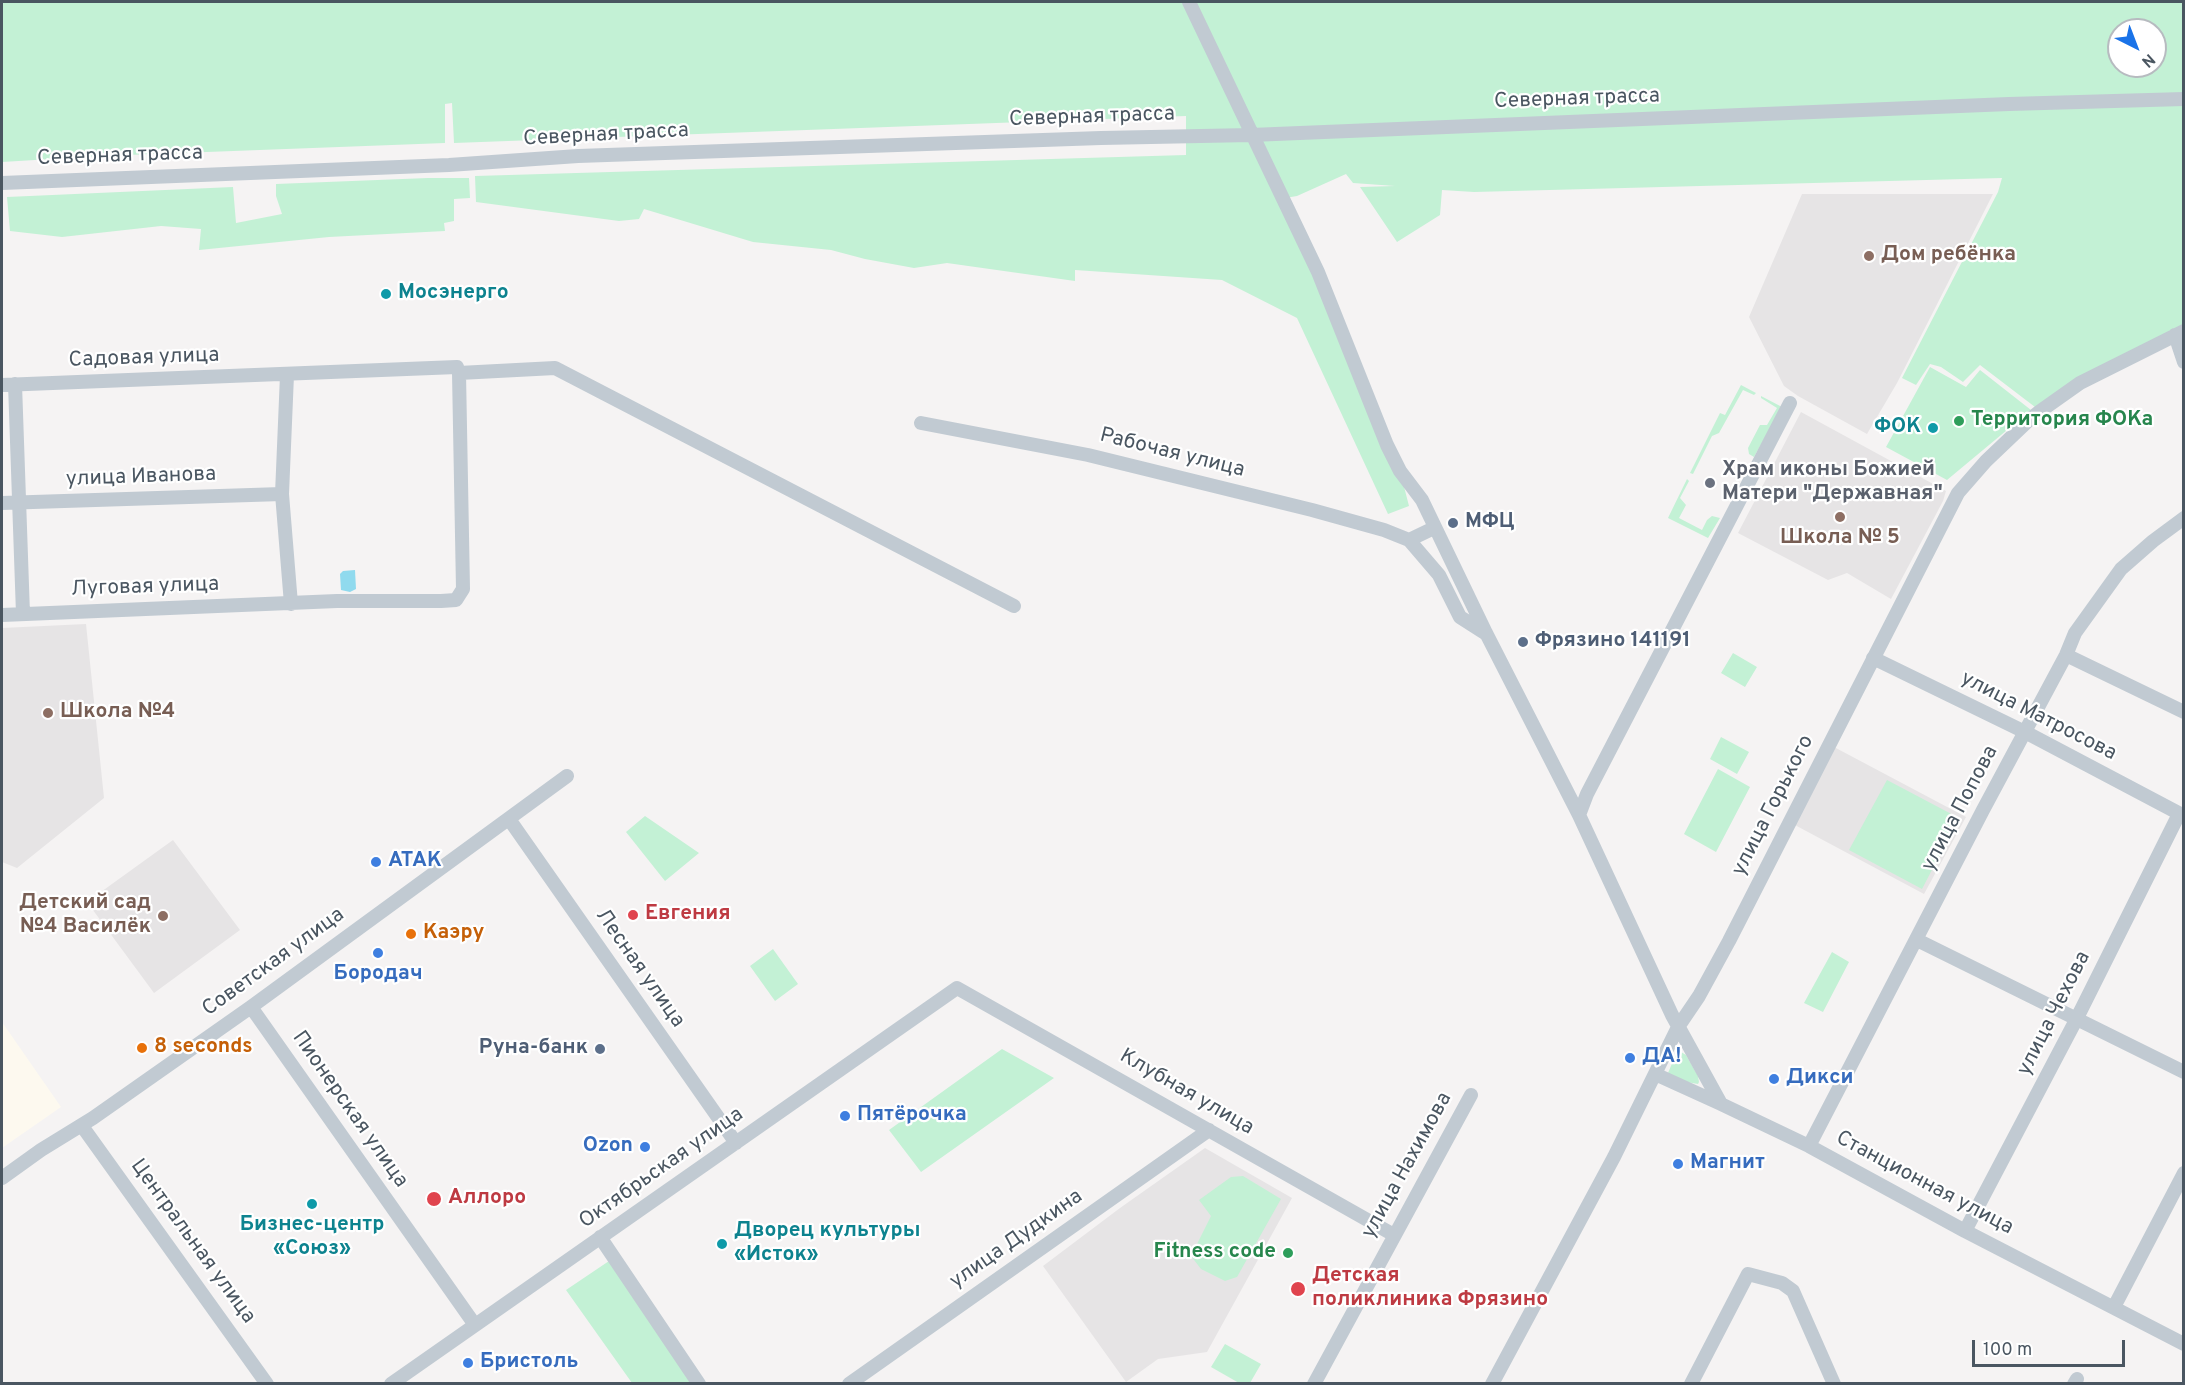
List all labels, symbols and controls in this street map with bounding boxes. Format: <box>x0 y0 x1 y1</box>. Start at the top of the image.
north arrow <box>2107 18 2167 78</box>
text: N <box>2137 49 2159 71</box>
street label: Северная трасса <box>1494 85 1660 115</box>
street label: Северная трасса <box>1009 103 1175 133</box>
street label: Северная трасса <box>523 119 689 153</box>
street label: Северная трасса <box>37 142 203 172</box>
place label: Дом ребёнка <box>1881 243 2016 269</box>
marker: Дом ребёнка <box>1862 249 1876 263</box>
place label: Мосэнерго <box>398 281 509 307</box>
marker: Мосэнерго <box>379 287 393 301</box>
street label: Садовая улица <box>68 344 220 374</box>
place label: Территория ФОКа <box>1971 408 2153 434</box>
marker: Территория ФОКа <box>1952 414 1966 428</box>
place label: ФОК <box>1874 415 1921 441</box>
marker: ФОК <box>1926 421 1940 435</box>
street label: Рабочая улица <box>1097 424 1247 484</box>
place label: Храм иконы Божией Матери "Державная" <box>1722 458 1943 508</box>
street label: улица Иванова <box>65 463 217 493</box>
marker: Храм иконы Божией Матери "Державная" <box>1703 476 1717 490</box>
place label: МФЦ <box>1465 510 1514 536</box>
marker: Школа № 5 <box>1833 510 1847 524</box>
marker: МФЦ <box>1446 516 1460 530</box>
place label: Школа № 5 <box>1780 526 1900 552</box>
street label: Луговая улица <box>70 573 220 603</box>
place label: Фрязино 141191 <box>1535 629 1691 655</box>
marker: Фрязино 141191 <box>1516 635 1530 649</box>
street label: улица Матросова <box>1956 667 2120 767</box>
place label: Школа №4 <box>60 700 175 726</box>
marker: Школа №4 <box>41 706 55 720</box>
street label: улица Горького <box>1728 731 1820 881</box>
street label: улица Попова <box>1917 742 2005 876</box>
place label: АТАК <box>388 849 442 875</box>
marker: АТАК <box>369 855 383 869</box>
place label: Детский сад №4 Василёк <box>19 891 151 941</box>
place label: Евгения <box>645 902 730 928</box>
street label: Советская улица <box>198 903 350 1023</box>
street label: Лесная улица <box>589 905 689 1033</box>
marker: Евгения <box>626 908 640 922</box>
marker: Детский сад №4 Василёк <box>156 909 170 923</box>
place label: Каэру <box>423 921 484 947</box>
marker: Каэру <box>404 927 418 941</box>
marker: Бородач <box>371 946 385 960</box>
street label: улица Чехова <box>2013 948 2097 1080</box>
place label: Бородач <box>333 962 423 988</box>
street label: Пионерская улица <box>285 1027 413 1193</box>
place label: 8 seconds <box>154 1035 253 1061</box>
place label: Руна-банк <box>479 1036 588 1062</box>
marker: 8 seconds <box>135 1041 149 1055</box>
marker: Руна-банк <box>593 1042 607 1056</box>
street label: Клубная улица <box>1114 1044 1258 1142</box>
place label: ДА! <box>1642 1045 1682 1071</box>
marker: ДА! <box>1623 1051 1637 1065</box>
place label: Дикси <box>1786 1066 1853 1092</box>
marker: Дикси <box>1767 1072 1781 1086</box>
street label: улица Нахимова <box>1357 1089 1459 1243</box>
street label: Октябрьская улица <box>575 1103 749 1235</box>
place label: Пятёрочка <box>857 1103 967 1129</box>
marker: Пятёрочка <box>838 1109 852 1123</box>
street label: Станционная улица <box>1831 1127 2017 1241</box>
place label: Ozon <box>583 1134 633 1160</box>
marker: Ozon <box>638 1140 652 1154</box>
place label: Магнит <box>1690 1151 1765 1177</box>
street label: Центральная улица <box>124 1155 260 1329</box>
marker: Магнит <box>1671 1157 1685 1171</box>
street label: улица Дудкина <box>946 1185 1088 1295</box>
place label: Аллоро <box>448 1186 526 1212</box>
marker: Аллоро <box>425 1190 443 1208</box>
marker: Бизнес-центр «Союз» <box>305 1197 319 1211</box>
place label: Бизнес-центр «Союз» <box>240 1213 384 1263</box>
place label: Дворец культуры «Исток» <box>734 1219 920 1269</box>
marker: Дворец культуры «Исток» <box>715 1237 729 1251</box>
place label: Fitness code <box>1153 1240 1276 1266</box>
marker: Fitness code <box>1281 1246 1295 1260</box>
place label: Детская поликлиника Фрязино <box>1312 1264 1548 1314</box>
marker: Детская поликлиника Фрязино <box>1289 1280 1307 1298</box>
scale bar <box>1975 1328 2128 1366</box>
text: 100 m <box>1983 1339 2032 1362</box>
place label: Бристоль <box>480 1350 578 1376</box>
marker: Бристоль <box>461 1356 475 1370</box>

